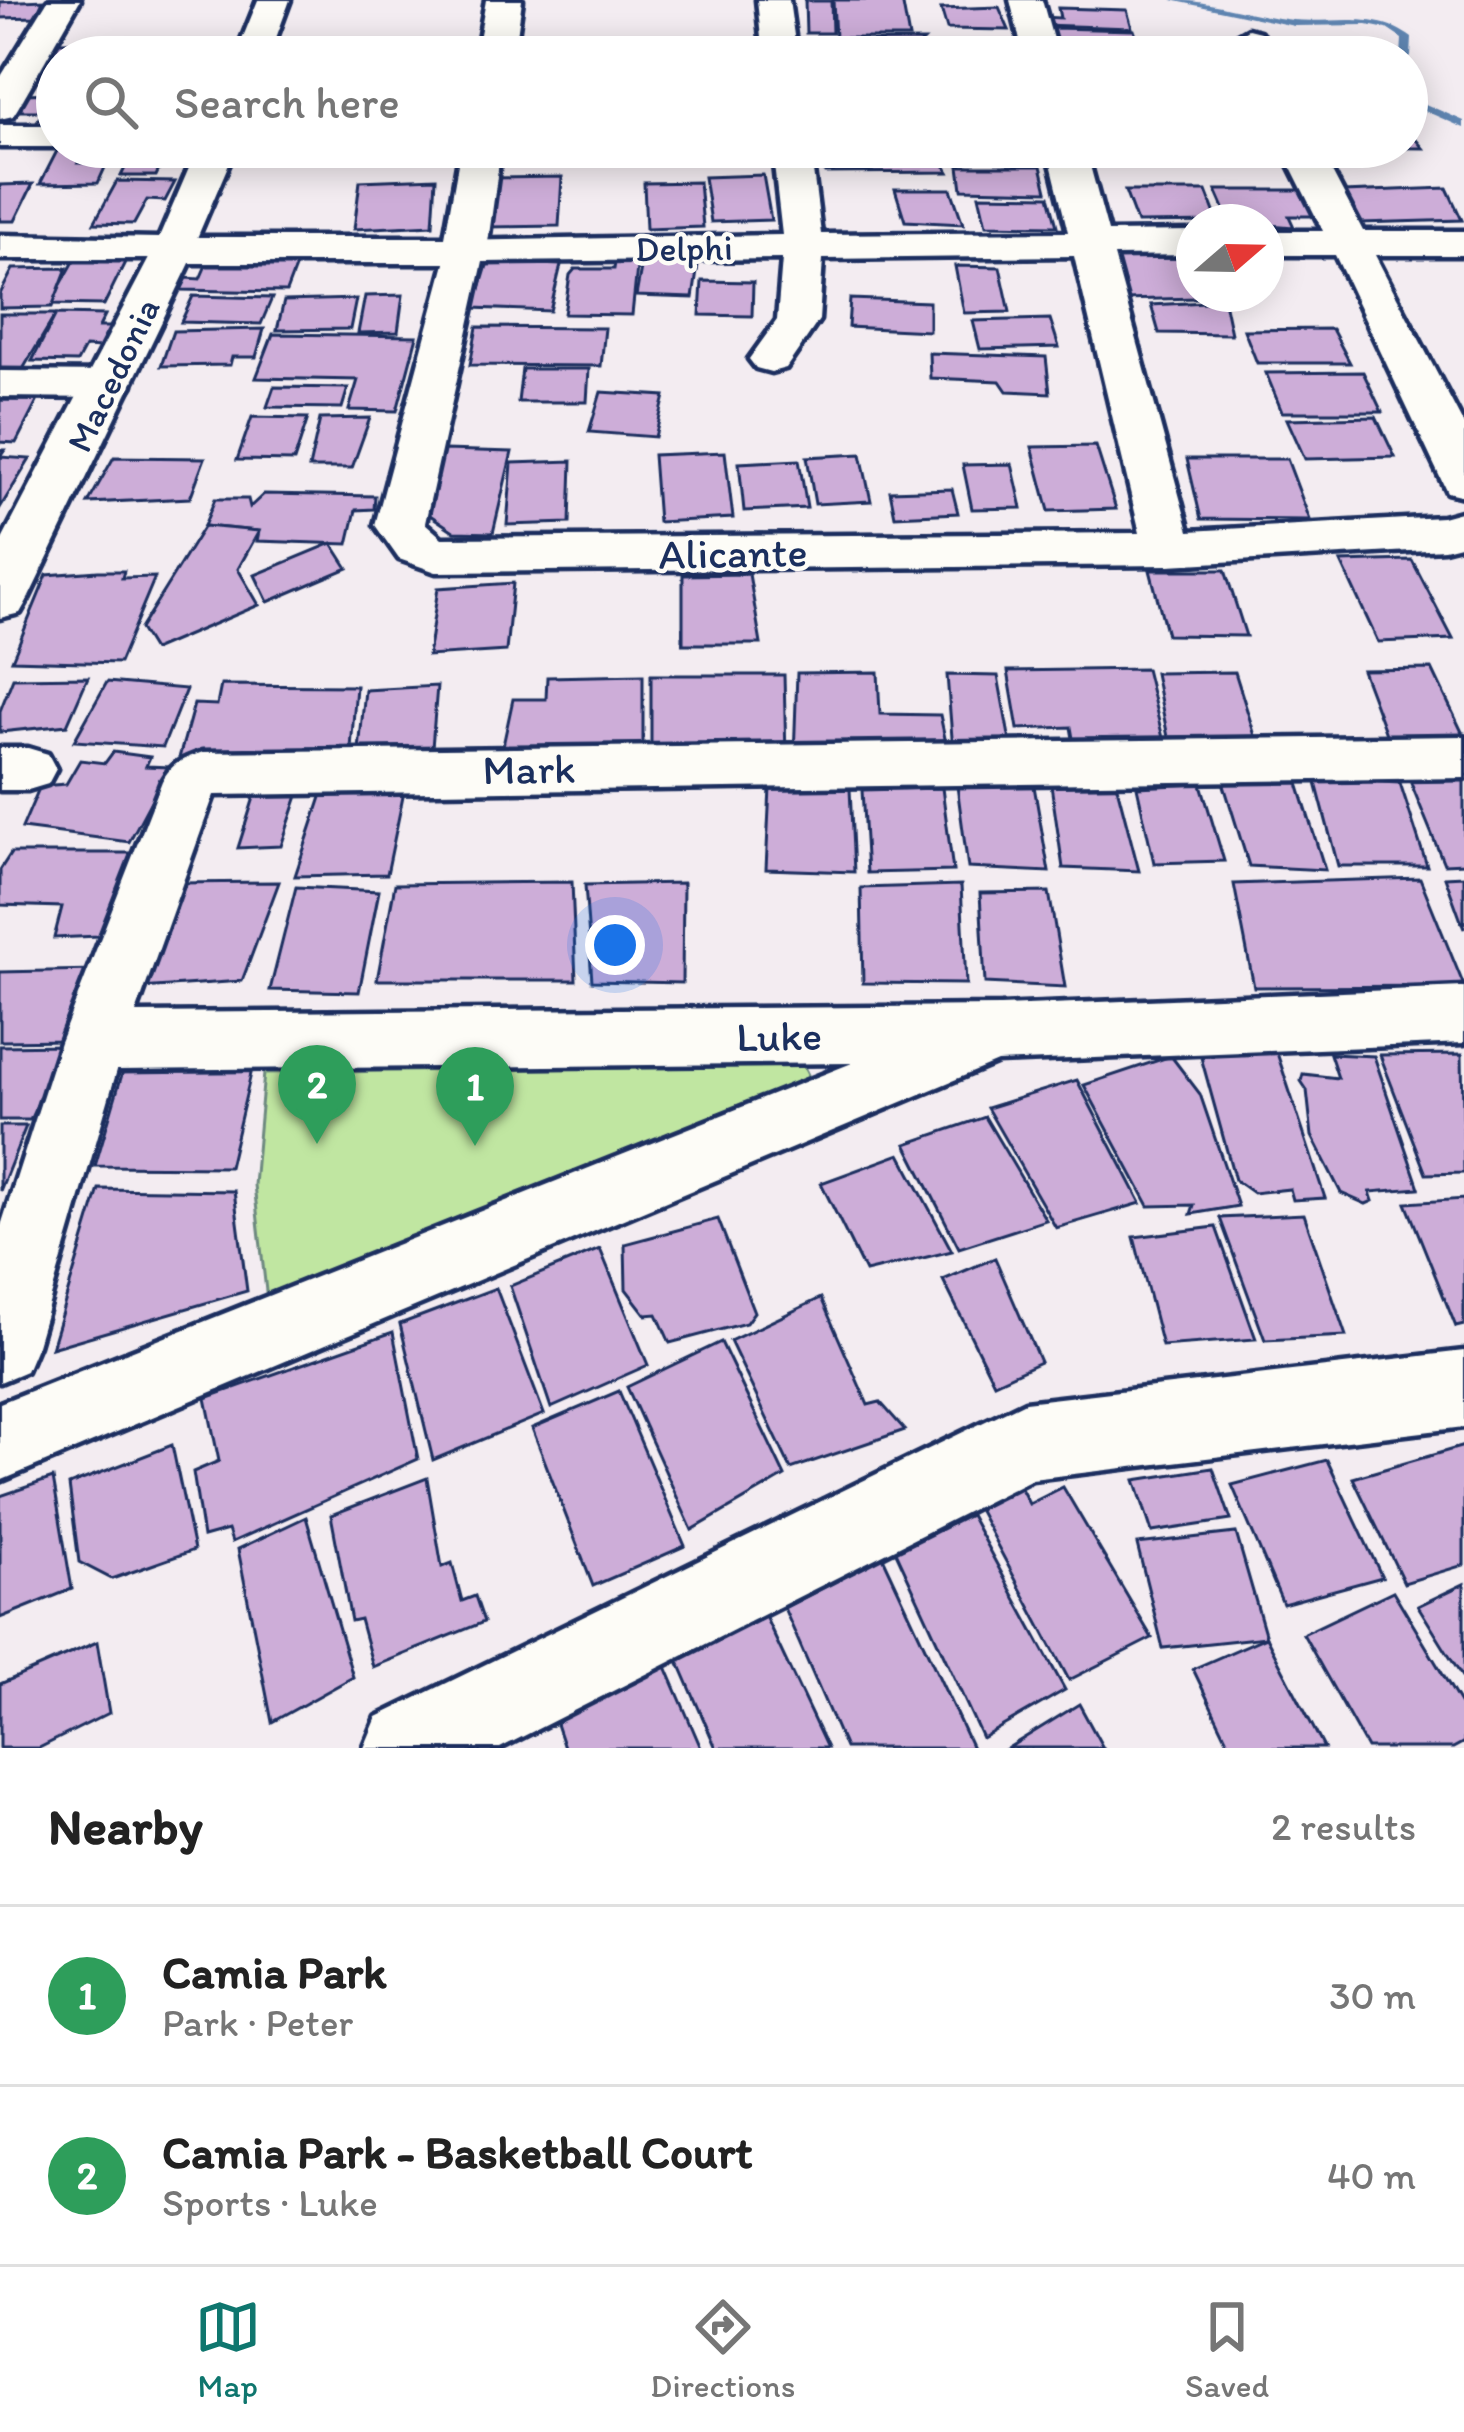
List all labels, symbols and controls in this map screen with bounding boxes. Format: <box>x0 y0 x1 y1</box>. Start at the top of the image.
search box <box>36 36 1428 168</box>
icon: search <box>78 69 144 135</box>
text: Search here <box>174 75 400 129</box>
north arrow <box>1176 204 1284 312</box>
street label: Delphi <box>635 226 733 270</box>
street label: Macedonia <box>57 291 169 459</box>
street label: Alicante <box>658 526 808 580</box>
street label: Mark <box>482 743 576 795</box>
your location <box>585 915 645 975</box>
street label: Luke <box>736 1010 822 1062</box>
pin: 2 <box>278 1045 356 1144</box>
pin: 1 <box>436 1047 514 1146</box>
text: Nearby <box>48 1796 203 1857</box>
text: 2 results <box>1271 1803 1416 1850</box>
text: Camia Park <box>162 1945 387 1999</box>
text: 1 <box>78 1972 96 2019</box>
text: 30 m <box>1329 1972 1416 2019</box>
text: Park · Peter <box>162 1999 353 2046</box>
text: Camia Park - Basketball Court <box>162 2125 752 2179</box>
text: 2 <box>77 2152 97 2199</box>
text: 40 m <box>1327 2152 1416 2199</box>
text: Sports · Luke <box>162 2179 378 2226</box>
tab: Map <box>195 2294 261 2405</box>
tab: Directions <box>650 2294 795 2405</box>
tab: Saved <box>1185 2294 1269 2405</box>

